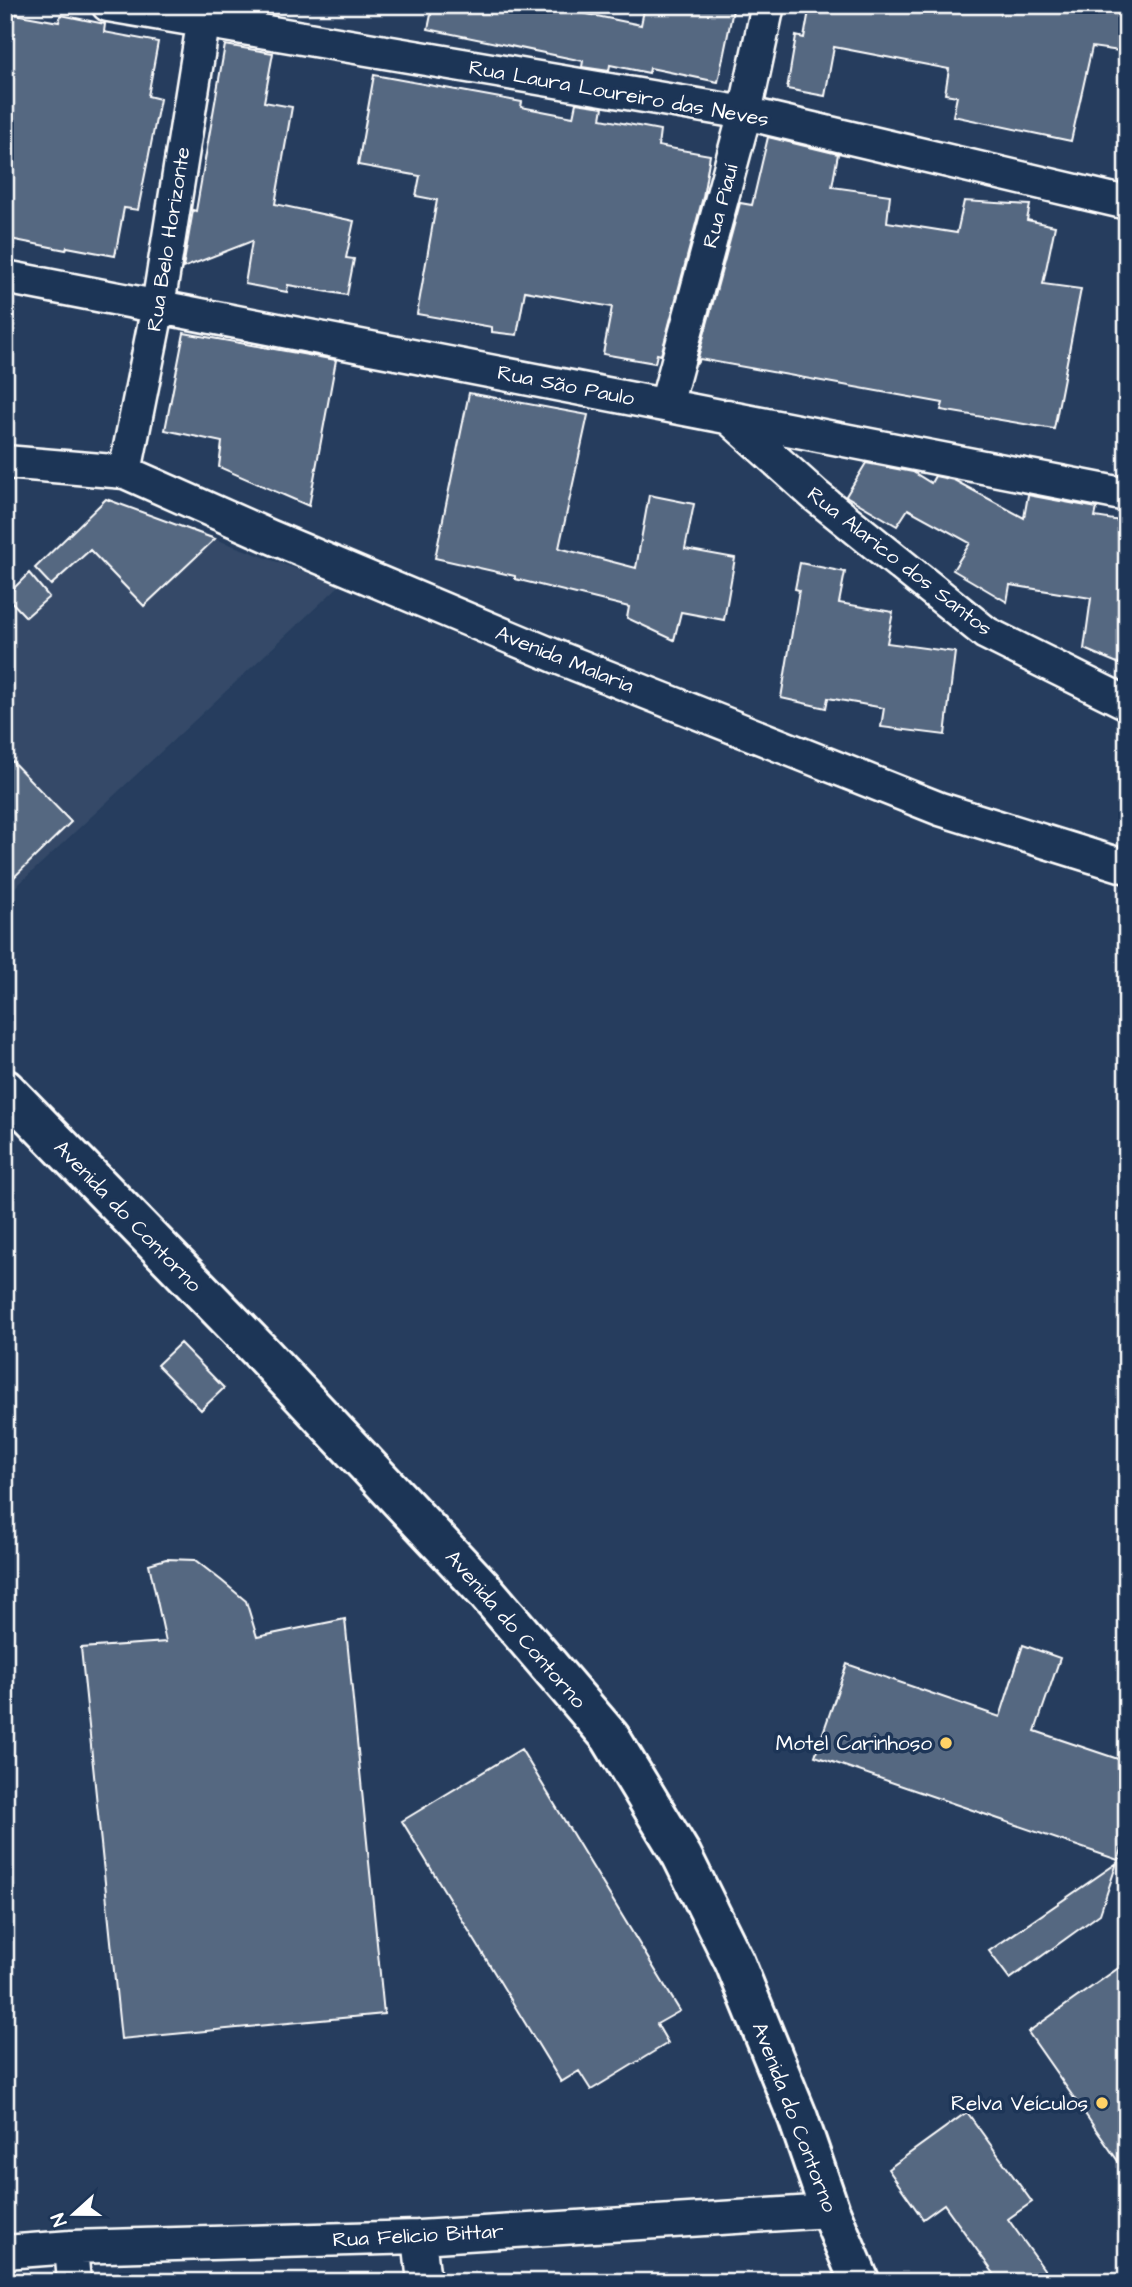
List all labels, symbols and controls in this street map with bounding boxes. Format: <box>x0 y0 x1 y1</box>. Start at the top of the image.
street label: Rua Laura Loureiro das Neves <box>467 53 771 134</box>
street label: Rua Belo Horizonte <box>140 145 197 333</box>
street label: Rua Piauí <box>695 160 746 251</box>
street label: Rua São Paulo <box>495 358 637 413</box>
street label: Rua Alarico dos Santos <box>801 480 998 643</box>
street label: Avenida Malaria <box>491 619 639 701</box>
street label: Avenida do Contorno <box>47 1134 208 1299</box>
street label: Avenida do Contorno <box>439 1544 593 1715</box>
place label: Motel Carinhoso <box>776 1729 932 1758</box>
marker: Motel Carinhoso <box>938 1735 954 1751</box>
street label: Avenida do Contorno <box>745 2018 844 2217</box>
place label: Relva Veículos <box>951 2089 1088 2118</box>
marker: Relva Veículos <box>1094 2095 1110 2111</box>
north arrow <box>38 2178 108 2248</box>
text: N <box>45 2209 74 2230</box>
street label: Rua Felicio Bittar <box>332 2217 505 2254</box>

